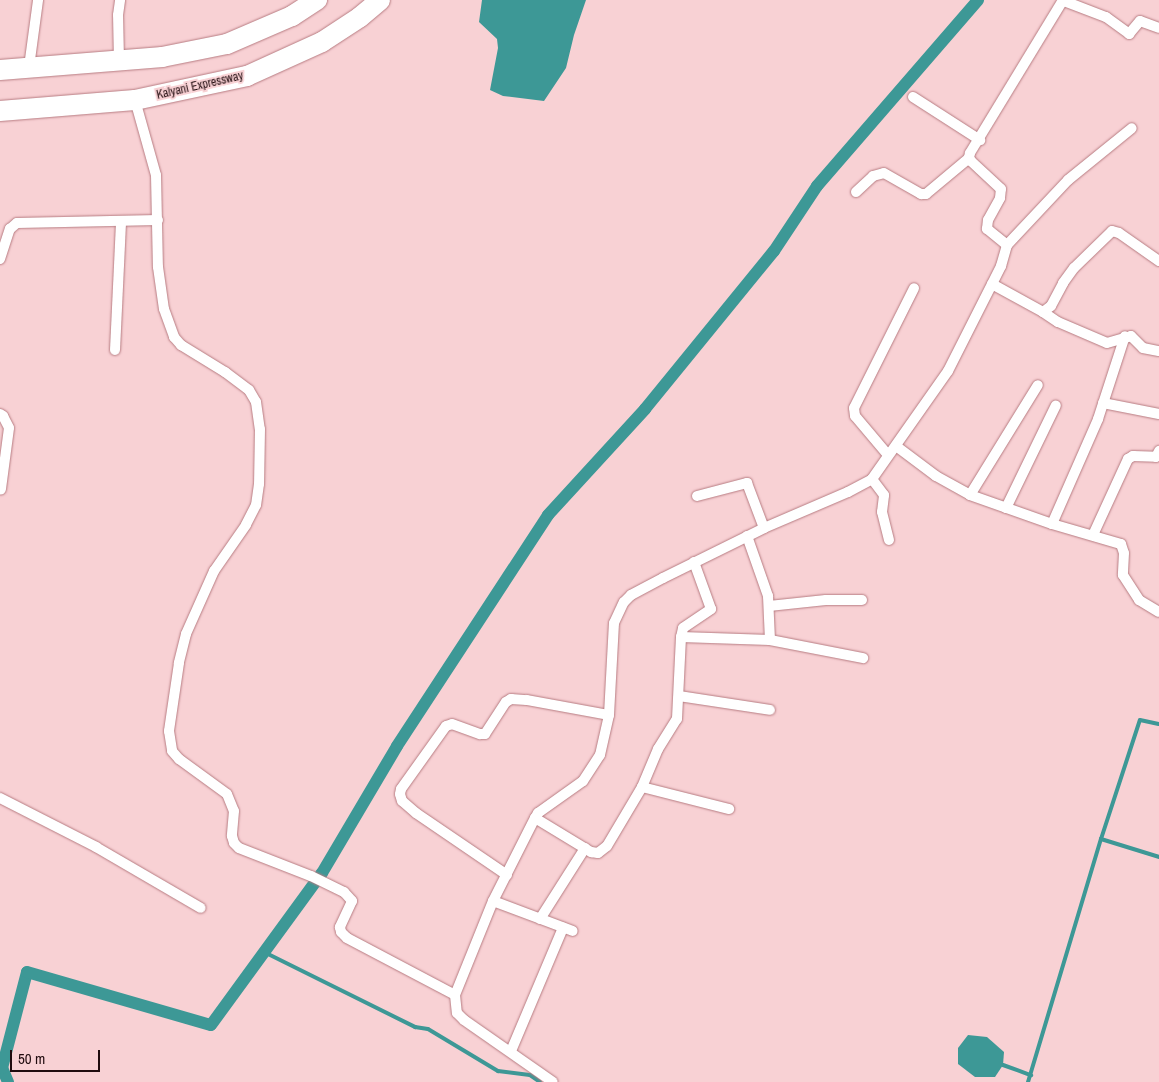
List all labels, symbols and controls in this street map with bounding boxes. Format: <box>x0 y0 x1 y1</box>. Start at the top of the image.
street label: Kalyani Expressway <box>155 69 245 103</box>
scale bar <box>12 1040 102 1072</box>
text: 50 m <box>18 1048 45 1069</box>

